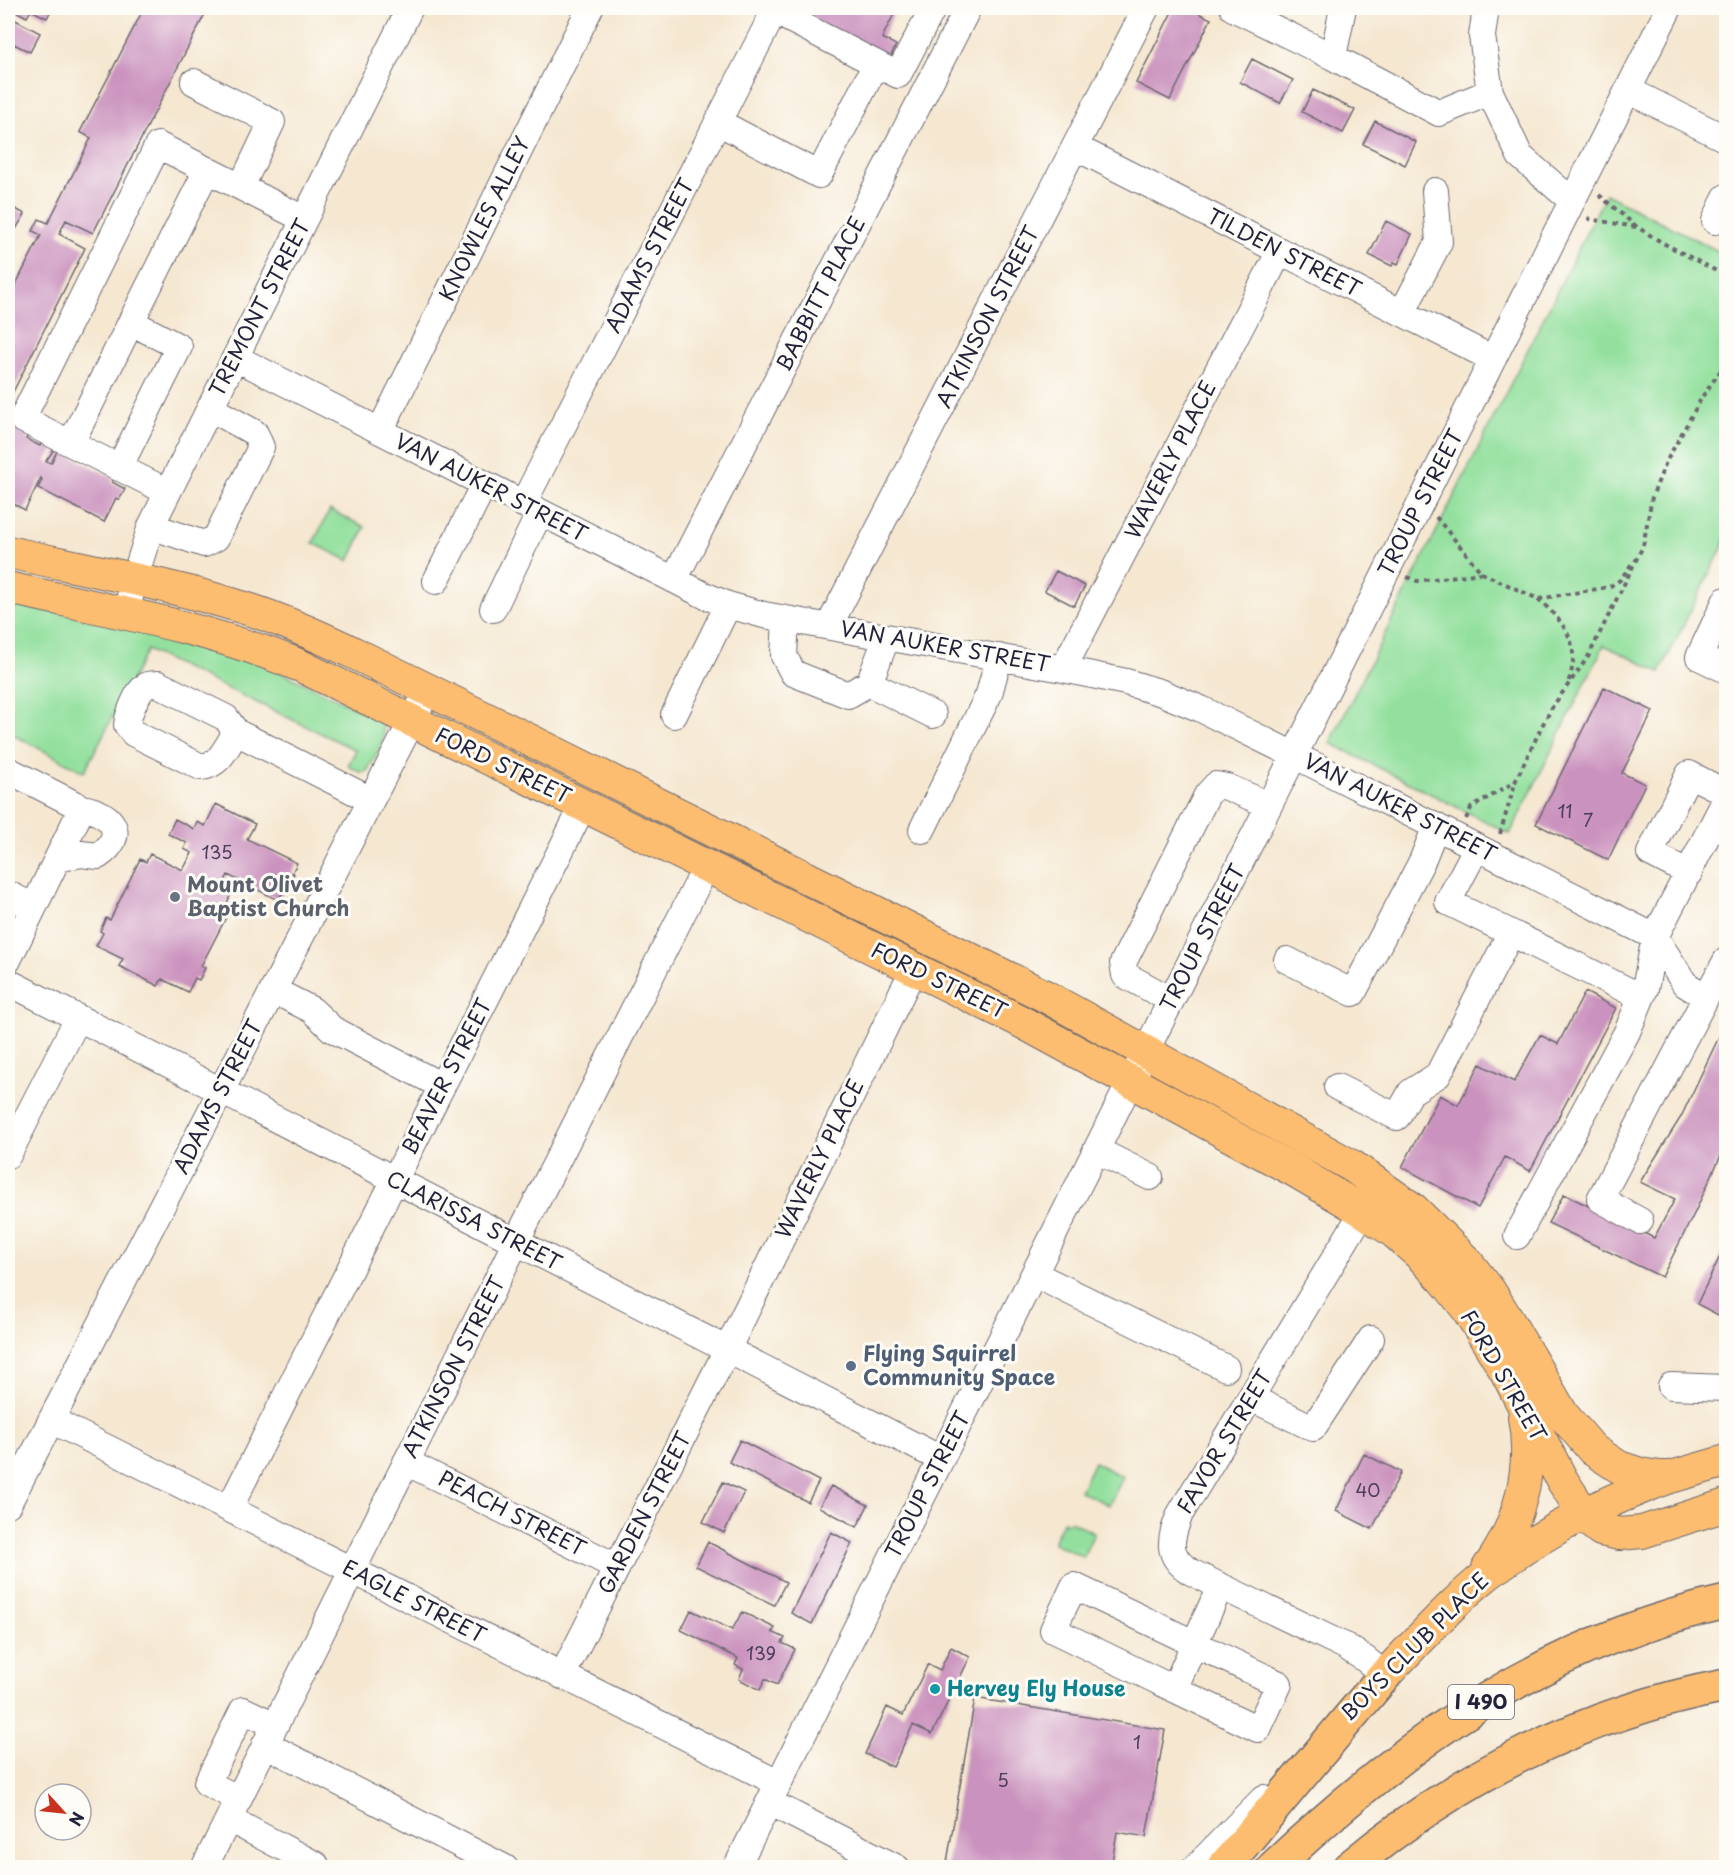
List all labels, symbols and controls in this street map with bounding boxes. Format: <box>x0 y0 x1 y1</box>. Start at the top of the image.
street label: KNOWLES ALLEY <box>429 130 537 306</box>
street label: ADAMS STREET <box>596 172 701 338</box>
street label: TILDEN STREET <box>1202 199 1368 304</box>
street label: BABBITT PLACE <box>766 210 872 376</box>
street label: TREMONT STREET <box>200 212 317 402</box>
street label: ATKINSON STREET <box>926 219 1046 413</box>
street label: WAVERLY PLACE <box>1115 374 1223 544</box>
street label: TROUP STREET <box>1368 423 1470 581</box>
street label: VAN AUKER STREET <box>390 424 594 549</box>
street label: VAN AUKER STREET <box>838 611 1053 679</box>
street label: FORD STREET <box>431 717 578 811</box>
street label: VAN AUKER STREET <box>1299 744 1503 869</box>
house number: 11 <box>1557 797 1573 824</box>
house number: 7 <box>1583 806 1593 833</box>
house number: 135 <box>201 838 233 865</box>
street label: TROUP STREET <box>1150 858 1252 1016</box>
place label: Mount Olivet Baptist Church <box>187 867 350 923</box>
marker: Mount Olivet Baptist Church <box>168 890 182 904</box>
street label: FORD STREET <box>867 932 1014 1026</box>
street label: BEAVER STREET <box>392 992 498 1160</box>
street label: ADAMS STREET <box>164 1013 269 1179</box>
street label: WAVERLY PLACE <box>766 1073 871 1243</box>
street label: CLARISSA STREET <box>382 1161 569 1278</box>
street label: ATKINSON STREET <box>392 1269 512 1463</box>
street label: FORD STREET <box>1454 1303 1556 1447</box>
place label: Flying Squirrel Community Space <box>863 1336 1055 1392</box>
marker: Flying Squirrel Community Space <box>844 1359 858 1373</box>
street label: FAVOR STREET <box>1168 1362 1279 1519</box>
street label: TROUP STREET <box>875 1405 977 1563</box>
street label: GARDEN STREET <box>588 1425 698 1599</box>
street label: PEACH STREET <box>434 1461 593 1564</box>
house number: 40 <box>1355 1476 1381 1503</box>
street label: EAGLE STREET <box>338 1550 493 1650</box>
street label: BOYS CLUB PLACE <box>1332 1564 1495 1727</box>
house number: 139 <box>746 1639 776 1666</box>
place label: Hervey Ely House <box>947 1671 1126 1703</box>
marker: Hervey Ely House <box>928 1682 942 1696</box>
road number: I 490 <box>1448 1685 1514 1719</box>
house number: 1 <box>1133 1728 1141 1755</box>
house number: 5 <box>997 1766 1009 1793</box>
north arrow <box>33 1782 93 1842</box>
text: N <box>64 1808 91 1830</box>

